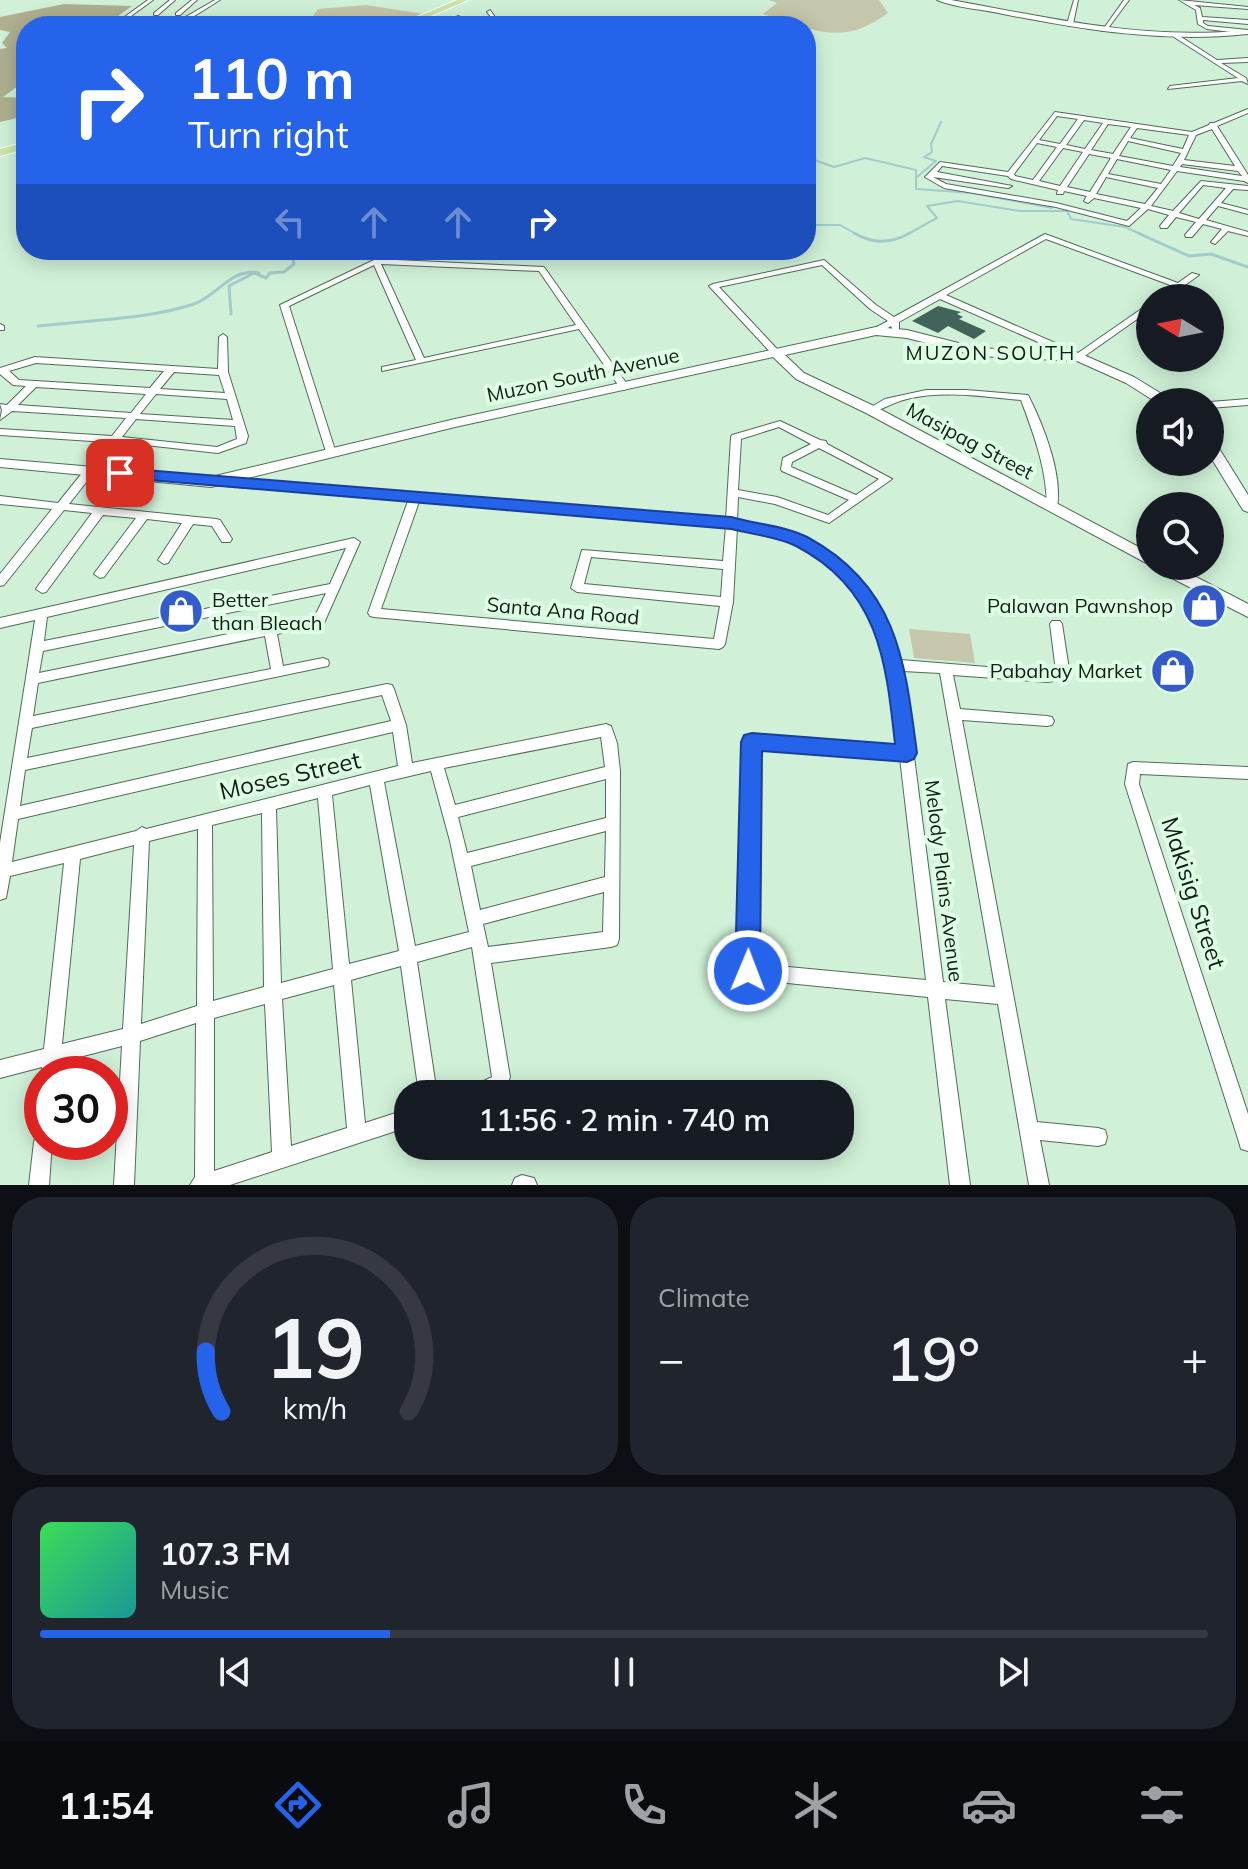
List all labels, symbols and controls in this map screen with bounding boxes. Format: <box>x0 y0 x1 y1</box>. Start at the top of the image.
text: 110 m <box>188 43 355 113</box>
icon: right <box>56 48 160 152</box>
text: Turn right <box>188 112 349 157</box>
icon: left <box>268 200 312 244</box>
icon: ahead <box>352 200 396 244</box>
icon: ahead <box>436 200 480 244</box>
icon: right <box>520 200 564 244</box>
north arrow <box>1136 284 1224 372</box>
map controls <box>1136 284 1224 580</box>
district label: MUZON SOUTH <box>906 340 1076 365</box>
street label: Muzon South Avenue <box>484 342 681 407</box>
button: sound <box>1136 388 1224 476</box>
street label: Masipag Street <box>902 397 1038 485</box>
pin <box>86 439 154 507</box>
icon: arrive <box>98 451 142 495</box>
button: search <box>1136 492 1224 580</box>
shop icon: Palawan Pawnshop <box>1180 582 1228 630</box>
shop icon: Better than Bleach <box>157 587 205 635</box>
place label: Better than Bleach <box>212 587 323 635</box>
street label: Santa Ana Road <box>486 591 640 630</box>
place label: Palawan Pawnshop <box>987 593 1173 618</box>
shop icon: Pabahay Market <box>1149 647 1197 695</box>
place label: Pabahay Market <box>990 658 1142 683</box>
street label: Moses Street <box>216 744 363 806</box>
street label: Melody Plains Avenue <box>920 779 969 983</box>
street label: Makisig Street <box>1155 813 1233 972</box>
position arrow <box>706 929 790 1013</box>
speed limit sign: 30 <box>24 1056 128 1160</box>
text: 11:56 · 2 min · 740 m <box>478 1101 770 1139</box>
text: Climate <box>658 1281 750 1314</box>
text: 19 <box>265 1294 365 1399</box>
text: 19° <box>886 1321 980 1396</box>
text: − <box>658 1331 684 1386</box>
text: + <box>1182 1331 1208 1386</box>
text: km/h <box>283 1390 347 1426</box>
text: 107.3 FM <box>160 1535 291 1573</box>
text: Music <box>160 1573 229 1606</box>
icon: previous <box>213 1650 257 1694</box>
icon: pause <box>602 1650 646 1694</box>
icon: next <box>991 1650 1035 1694</box>
icon: directions <box>270 1777 326 1833</box>
icon: music <box>443 1777 499 1833</box>
icon: phone <box>616 1777 672 1833</box>
icon: climate <box>788 1777 844 1833</box>
icon: car <box>961 1777 1017 1833</box>
icon: filters <box>1134 1777 1190 1833</box>
text: 11:54 <box>58 1783 154 1828</box>

